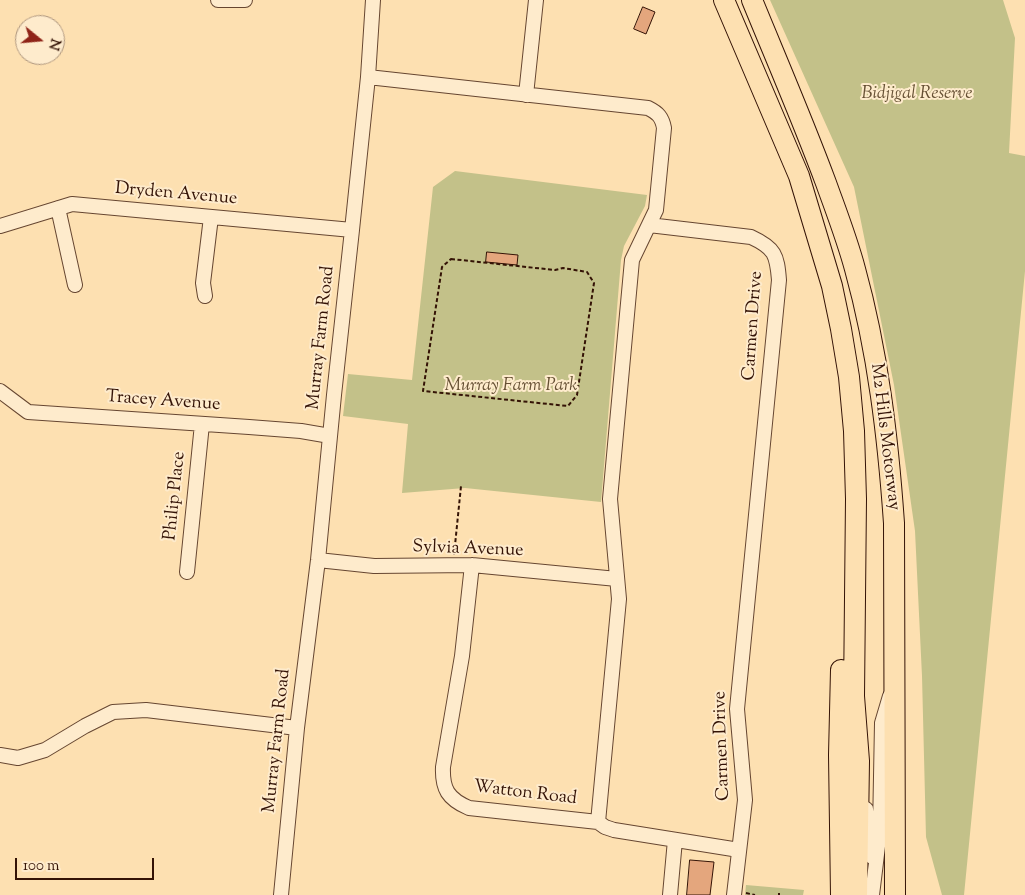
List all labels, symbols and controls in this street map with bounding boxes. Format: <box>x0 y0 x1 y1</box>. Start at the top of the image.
north arrow <box>15 15 65 65</box>
text: N <box>42 36 65 52</box>
park label: Bidjigal Reserve <box>862 84 972 106</box>
street label: Dryden Avenue <box>114 179 238 211</box>
street label: Murray Farm Road <box>304 265 340 411</box>
street label: Carmen Drive <box>739 270 769 382</box>
street label: M2 Hills Motorway <box>864 362 904 512</box>
park label: Murray Farm Park <box>445 376 577 398</box>
street label: Tracey Avenue <box>105 387 221 417</box>
street label: Philip Place <box>161 450 191 542</box>
street label: Sylvia Avenue <box>412 537 524 563</box>
street label: Murray Farm Road <box>260 668 296 814</box>
street label: Carmen Drive <box>710 691 736 801</box>
street label: Watton Road <box>472 777 578 811</box>
scale bar <box>18 848 156 880</box>
text: 100 m <box>23 856 59 877</box>

